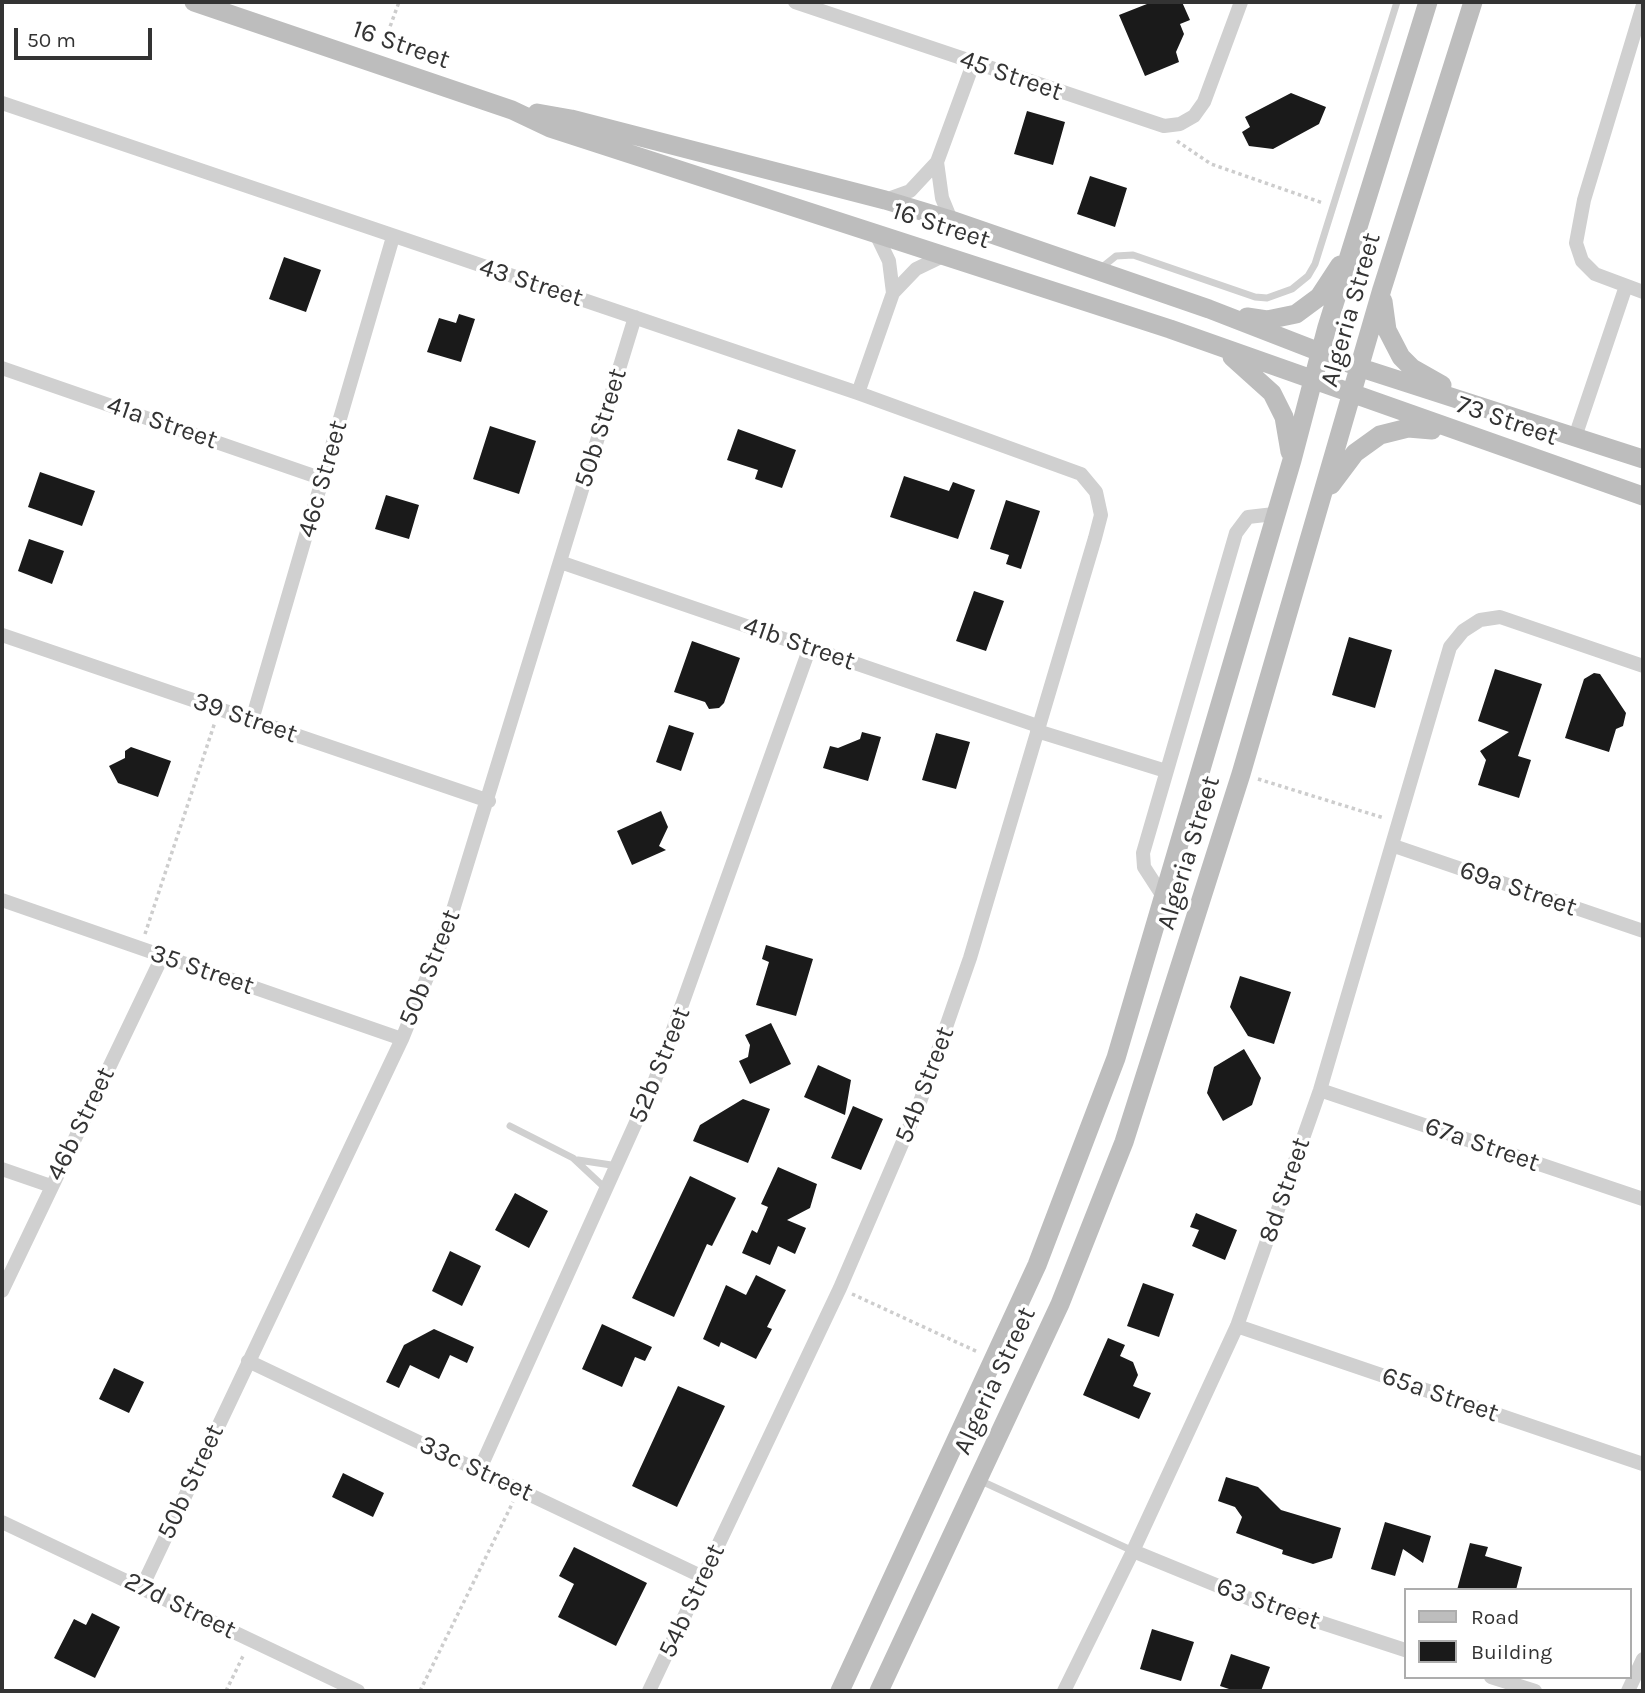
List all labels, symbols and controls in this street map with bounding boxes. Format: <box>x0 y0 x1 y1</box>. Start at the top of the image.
scale bar <box>18 14 156 58</box>
street label: 16 Street <box>348 14 454 76</box>
text: 50 m <box>27 28 76 52</box>
street label: 45 Street <box>955 44 1067 108</box>
street label: 16 Street <box>888 196 994 256</box>
street label: Algeria Street <box>1314 229 1388 391</box>
street label: 43 Street <box>475 252 587 314</box>
street label: 50b Street <box>568 365 634 491</box>
street label: 73 Street <box>1452 389 1562 453</box>
street label: 41a Street <box>103 390 221 456</box>
street label: 46c Street <box>291 417 355 541</box>
street label: 41b Street <box>739 610 859 678</box>
street label: 39 Street <box>189 686 301 750</box>
street label: Algeria Street <box>1151 772 1227 934</box>
street label: 69a Street <box>1455 854 1581 924</box>
street label: 50b Street <box>392 905 468 1031</box>
street label: 35 Street <box>146 938 258 1002</box>
street label: 52b Street <box>623 1002 697 1128</box>
street label: 54b Street <box>889 1022 961 1148</box>
street label: 46b Street <box>40 1062 122 1186</box>
street label: 67a Street <box>1421 1111 1543 1179</box>
street label: 8d Street <box>1253 1133 1317 1247</box>
street label: Algeria Street <box>947 1302 1043 1460</box>
street label: 65a Street <box>1378 1360 1502 1430</box>
street label: 50b Street <box>151 1420 231 1544</box>
street label: 33c Street <box>414 1429 538 1509</box>
street label: 54b Street <box>652 1539 732 1663</box>
street label: 27d Street <box>119 1566 241 1646</box>
street label: 63 Street <box>1212 1571 1324 1637</box>
legend <box>1404 1588 1631 1679</box>
text: Road <box>1471 1605 1519 1629</box>
text: Building <box>1471 1640 1552 1664</box>

